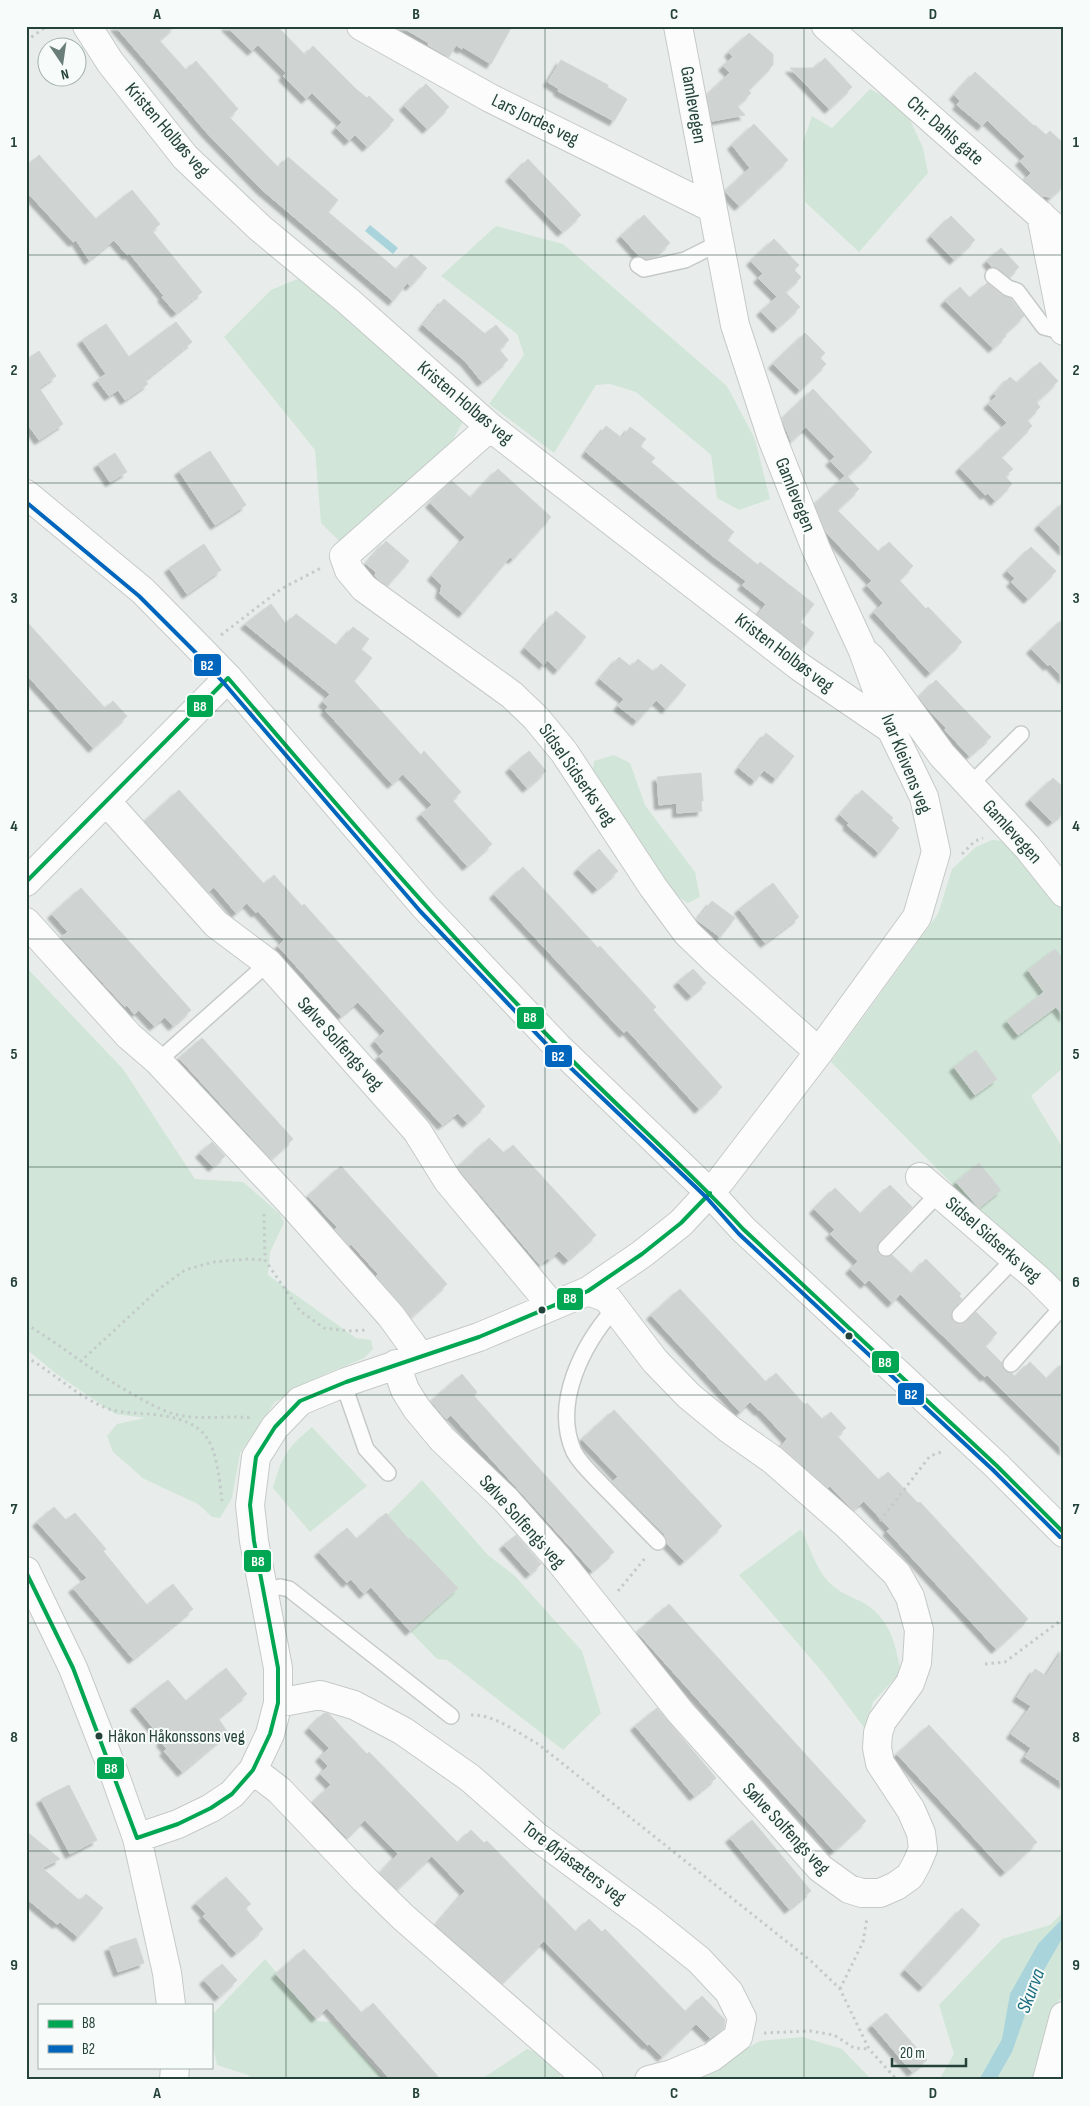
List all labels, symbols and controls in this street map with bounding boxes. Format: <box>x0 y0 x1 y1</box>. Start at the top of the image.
text: A <box>152 5 161 24</box>
text: B <box>412 5 420 24</box>
text: C <box>670 5 678 24</box>
text: D <box>929 5 937 24</box>
north arrow <box>38 38 88 88</box>
text: N <box>59 65 70 83</box>
street label: Gamlevegen <box>675 65 711 145</box>
street label: Kristen Holbøs veg <box>120 78 215 182</box>
street label: Lars Jordes veg <box>488 89 583 151</box>
street label: Chr. Dahls gate <box>902 91 988 171</box>
text: 1 <box>11 133 18 152</box>
text: 1 <box>1073 133 1080 152</box>
street label: Kristen Holbøs veg <box>412 356 518 450</box>
text: 2 <box>10 361 18 380</box>
text: 2 <box>1072 361 1080 380</box>
street label: Gamlevegen <box>770 455 820 535</box>
text: 3 <box>10 589 18 608</box>
text: 3 <box>1072 589 1080 608</box>
street label: Kristen Holbøs veg <box>730 608 838 698</box>
line badge: B2 <box>193 653 222 677</box>
text: B2 <box>201 657 213 674</box>
line badge: B8 <box>186 694 214 718</box>
text: B8 <box>193 698 207 715</box>
street label: Ivar Kleivens veg <box>876 711 937 818</box>
street label: Sidsel Sidserks veg <box>533 720 621 831</box>
street label: Gamlevegen <box>977 795 1047 869</box>
text: 4 <box>10 817 18 836</box>
text: 4 <box>1072 817 1080 836</box>
street label: Sølve Solfengs veg <box>292 993 388 1096</box>
line badge: B8 <box>516 1006 545 1030</box>
text: B8 <box>523 1009 537 1026</box>
line badge: B2 <box>544 1044 573 1068</box>
text: 5 <box>10 1045 18 1064</box>
text: 5 <box>1072 1045 1080 1064</box>
text: B2 <box>552 1048 564 1065</box>
street label: Sidsel Sidserks veg <box>940 1192 1046 1288</box>
text: 6 <box>10 1273 18 1292</box>
text: 6 <box>1072 1273 1080 1292</box>
line badge: B8 <box>556 1287 584 1311</box>
text: B8 <box>563 1290 577 1307</box>
unlabelled marker <box>537 1305 547 1315</box>
unlabelled marker <box>844 1331 854 1341</box>
line badge: B8 <box>871 1350 900 1374</box>
text: B8 <box>878 1354 892 1371</box>
line badge: B2 <box>897 1382 925 1406</box>
text: B2 <box>905 1386 917 1403</box>
street label: Sølve Solfengs veg <box>474 1471 570 1574</box>
text: 7 <box>11 1500 18 1519</box>
text: 7 <box>1073 1500 1080 1519</box>
line badge: B8 <box>243 1549 272 1573</box>
text: B8 <box>251 1553 265 1570</box>
place label: Håkon Håkonssons veg <box>108 1726 245 1747</box>
text: 8 <box>10 1728 18 1747</box>
text: 8 <box>1072 1728 1080 1747</box>
marker: Håkon Håkonssons veg <box>94 1731 104 1741</box>
line badge: B8 <box>96 1756 125 1780</box>
text: B8 <box>104 1760 118 1777</box>
street label: Sølve Solfengs veg <box>737 1778 835 1880</box>
street label: Tore Ørjasæters veg <box>517 1816 631 1910</box>
text: 9 <box>10 1956 18 1975</box>
text: 9 <box>1072 1956 1080 1975</box>
water label: Skurva <box>1012 1966 1050 2016</box>
legend <box>38 2004 212 2068</box>
text: B8 <box>82 2014 95 2033</box>
scale bar <box>892 2036 966 2068</box>
text: B2 <box>82 2040 95 2059</box>
text: 20 m <box>900 2044 925 2063</box>
text: A <box>152 2084 161 2103</box>
text: B <box>412 2084 420 2103</box>
text: C <box>670 2084 678 2103</box>
text: D <box>929 2084 937 2103</box>

